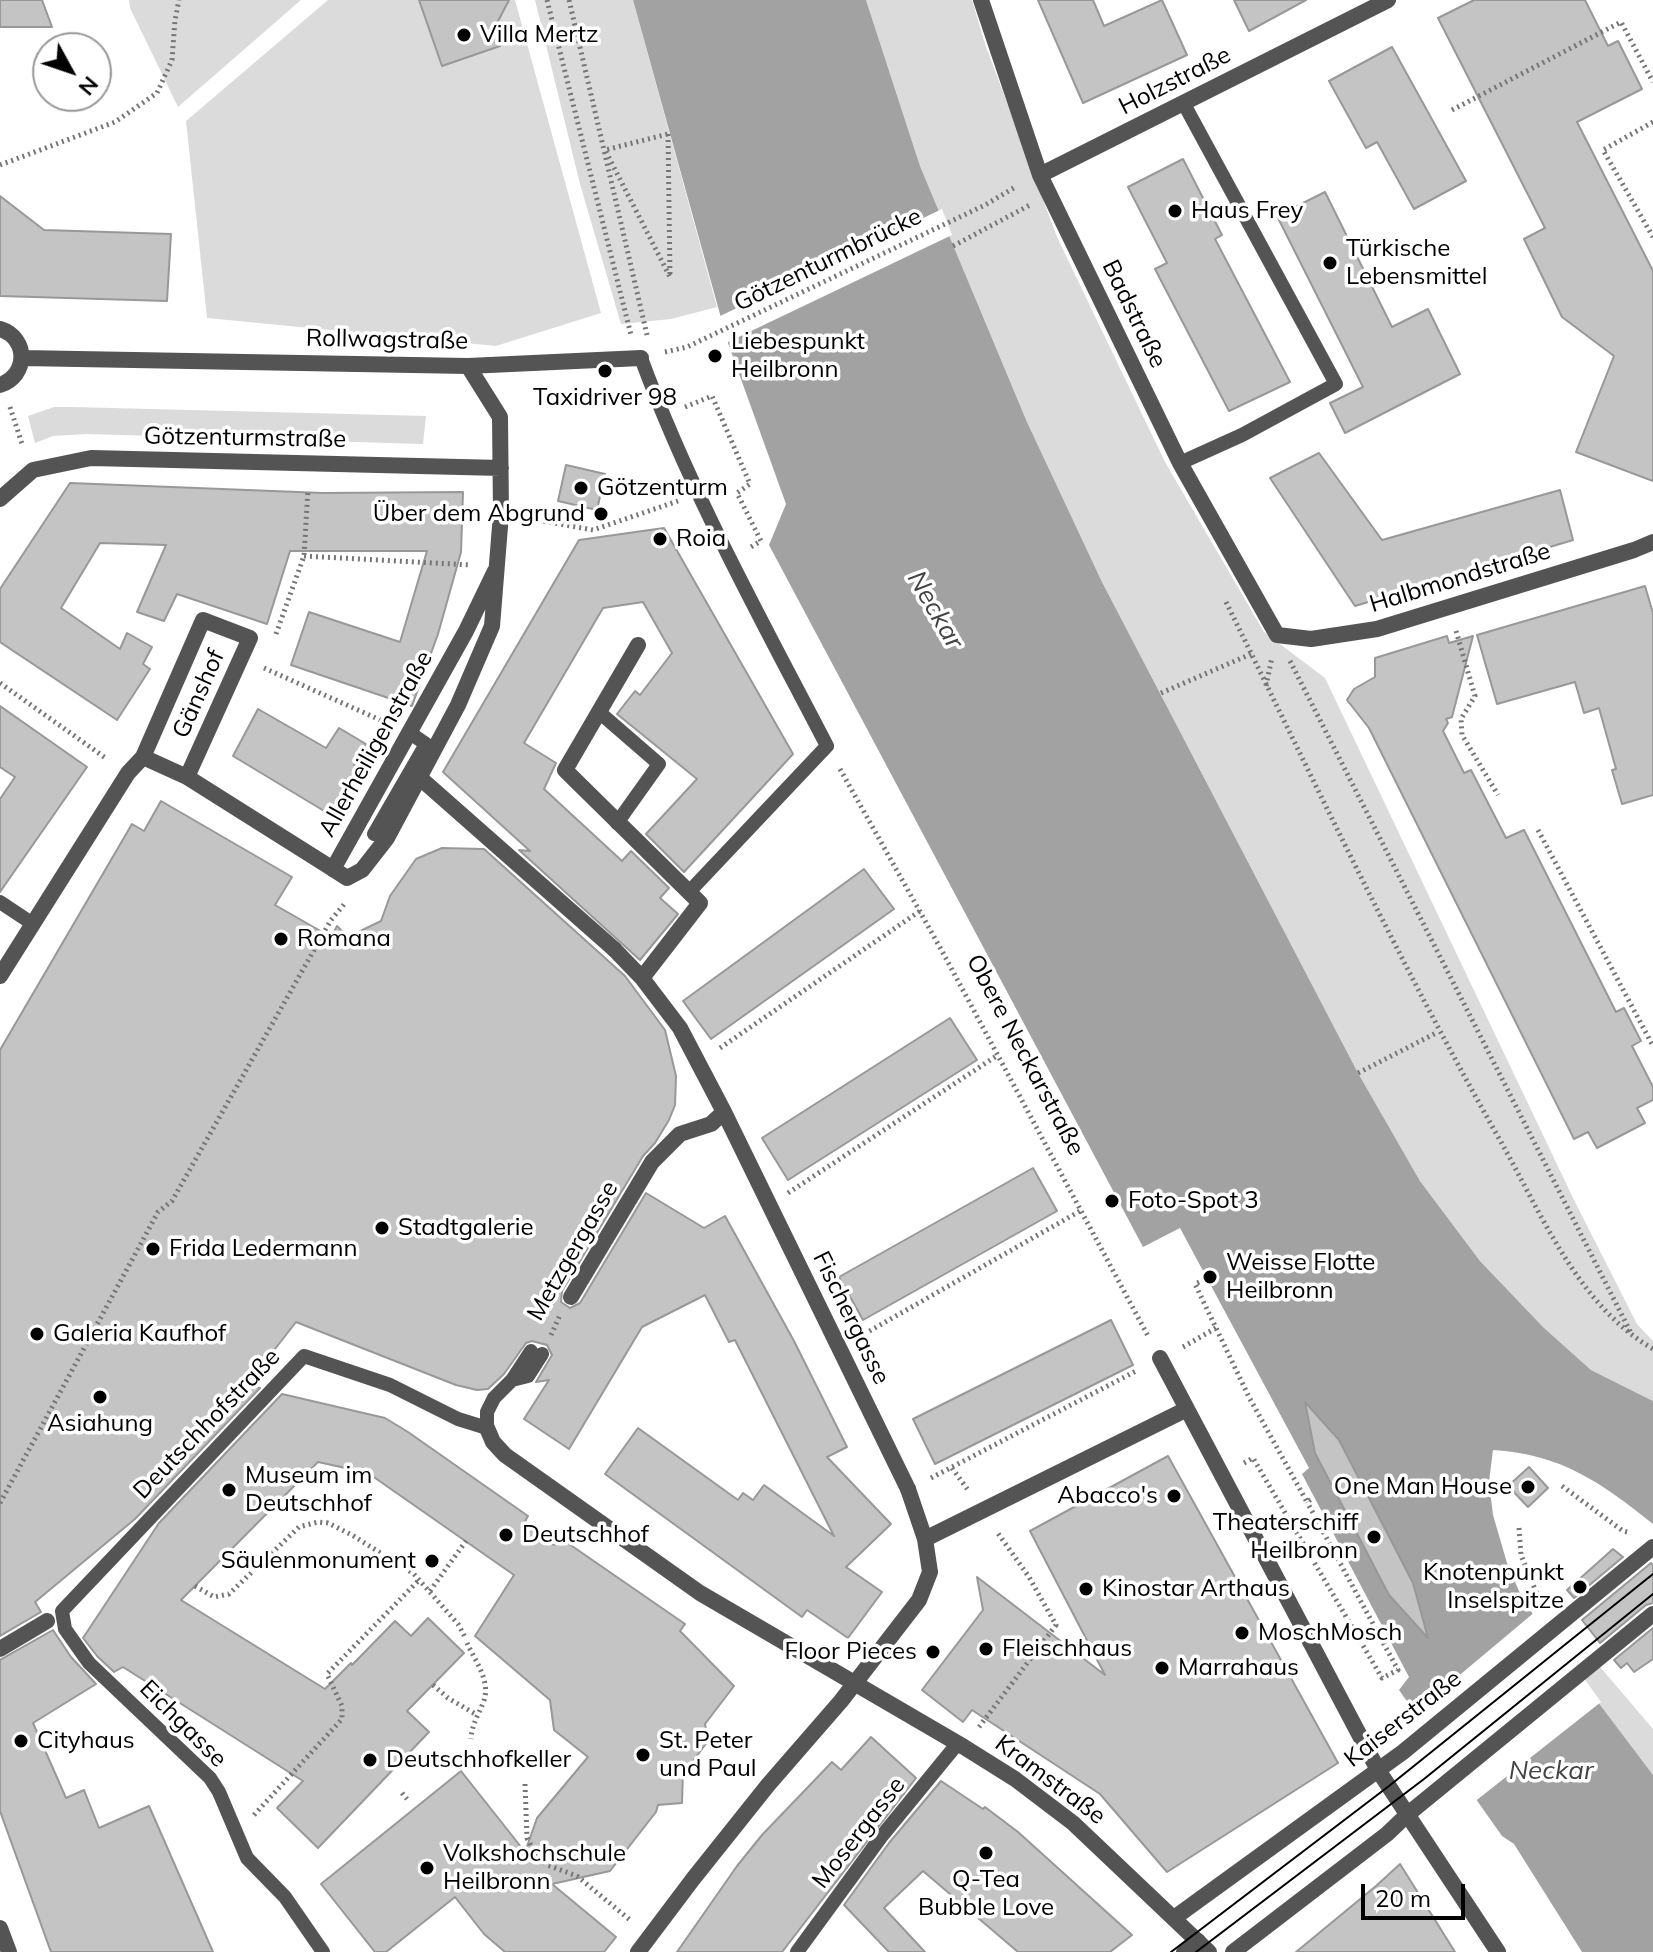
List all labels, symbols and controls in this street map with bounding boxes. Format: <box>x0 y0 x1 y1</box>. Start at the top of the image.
place label: Villa Mertz <box>480 21 598 49</box>
marker: Villa Mertz <box>455 26 473 44</box>
north arrow <box>32 32 112 112</box>
street label: Holzstraße <box>1114 41 1236 121</box>
text: N <box>73 71 105 102</box>
place label: Haus Frey <box>1191 197 1303 225</box>
street label: Götzenturmbrücke <box>730 202 926 318</box>
marker: Haus Frey <box>1166 202 1184 220</box>
place label: Türkische Lebensmittel <box>1346 235 1487 291</box>
marker: Türkische Lebensmittel <box>1321 254 1339 272</box>
street label: Badstraße <box>1096 255 1172 373</box>
street label: Rollwagstraße <box>306 324 468 356</box>
place label: Liebespunkt Heilbronn <box>731 328 865 384</box>
marker: Liebespunkt Heilbronn <box>706 347 724 365</box>
marker: Taxidriver 98 <box>596 362 614 380</box>
place label: Taxidriver 98 <box>533 384 677 412</box>
street label: Götzenturmstraße <box>144 422 346 454</box>
place label: Götzenturm <box>597 474 728 502</box>
marker: Götzenturm <box>572 479 590 497</box>
place label: Über dem Abgrund <box>373 500 585 528</box>
marker: Über dem Abgrund <box>592 505 610 523</box>
place label: Roia <box>676 525 726 553</box>
marker: Roia <box>651 530 669 548</box>
street label: Halbmondstraße <box>1366 537 1554 619</box>
water label: Neckar <box>900 566 970 654</box>
street label: Gänshof <box>167 645 231 743</box>
street label: Allerheiligenstraße <box>313 646 439 842</box>
place label: Romana <box>297 925 391 953</box>
marker: Romana <box>272 930 290 948</box>
street label: Obere Neckarstraße <box>960 950 1090 1160</box>
street label: Metzgergasse <box>522 1176 624 1326</box>
place label: Foto-Spot 3 <box>1128 1187 1259 1215</box>
marker: Foto-Spot 3 <box>1103 1192 1121 1210</box>
place label: Stadtgalerie <box>398 1214 534 1242</box>
marker: Stadtgalerie <box>373 1219 391 1237</box>
place label: Frida Ledermann <box>169 1235 358 1263</box>
marker: Frida Ledermann <box>144 1240 162 1258</box>
street label: Fischergasse <box>806 1247 896 1389</box>
place label: Weisse Flotte Heilbronn <box>1226 1249 1375 1305</box>
marker: Weisse Flotte Heilbronn <box>1201 1268 1219 1286</box>
place label: Galeria Kaufhof <box>53 1320 226 1348</box>
marker: Galeria Kaufhof <box>28 1325 46 1343</box>
street label: Deutschhofstraße <box>128 1343 286 1505</box>
marker: Asiahung <box>91 1388 109 1406</box>
place label: Asiahung <box>47 1410 153 1438</box>
place label: Museum im Deutschhof <box>245 1462 372 1518</box>
place label: One Man House <box>1334 1473 1512 1501</box>
marker: One Man House <box>1519 1478 1537 1496</box>
marker: Museum im Deutschhof <box>220 1481 238 1499</box>
place label: Abacco's <box>1057 1482 1158 1510</box>
marker: Abacco's <box>1165 1487 1183 1505</box>
place label: Theaterschiff Heilbronn <box>1213 1509 1358 1565</box>
place label: Deutschhof <box>522 1521 649 1549</box>
marker: Deutschhof <box>497 1526 515 1544</box>
marker: Theaterschiff Heilbronn <box>1365 1528 1383 1546</box>
place label: Säulenmonument <box>221 1547 416 1575</box>
marker: Säulenmonument <box>423 1552 441 1570</box>
place label: Knotenpunkt Inselspitze <box>1423 1559 1564 1615</box>
place label: Kinostar Arthaus <box>1102 1575 1290 1603</box>
marker: Knotenpunkt Inselspitze <box>1571 1578 1589 1596</box>
marker: Kinostar Arthaus <box>1077 1580 1095 1598</box>
place label: MoschMosch <box>1258 1619 1402 1647</box>
marker: MoschMosch <box>1233 1624 1251 1642</box>
place label: Fleischhaus <box>1002 1635 1132 1663</box>
place label: Floor Pieces <box>784 1638 917 1666</box>
marker: Fleischhaus <box>977 1640 995 1658</box>
marker: Floor Pieces <box>924 1643 942 1661</box>
place label: Marrahaus <box>1178 1654 1299 1682</box>
marker: Marrahaus <box>1153 1659 1171 1677</box>
street label: Kaiserstraße <box>1339 1664 1467 1774</box>
street label: Eichgasse <box>133 1674 233 1774</box>
place label: Cityhaus <box>37 1727 135 1755</box>
place label: St. Peter und Paul <box>659 1727 757 1783</box>
street label: Kramstraße <box>989 1729 1111 1831</box>
marker: Cityhaus <box>12 1732 30 1750</box>
place label: Deutschhofkeller <box>386 1746 571 1774</box>
marker: St. Peter und Paul <box>634 1746 652 1764</box>
marker: Deutschhofkeller <box>361 1751 379 1769</box>
water label: Neckar <box>1509 1755 1593 1787</box>
street label: Mosergasse <box>807 1772 911 1894</box>
place label: Volkshochschule Heilbronn <box>443 1840 626 1896</box>
marker: Q-Tea Bubble Love <box>977 1844 995 1862</box>
marker: Volkshochschule Heilbronn <box>418 1859 436 1877</box>
place label: Q-Tea Bubble Love <box>918 1866 1054 1922</box>
scale bar <box>1365 1868 1469 1918</box>
text: 20 m <box>1375 1883 1431 1913</box>

